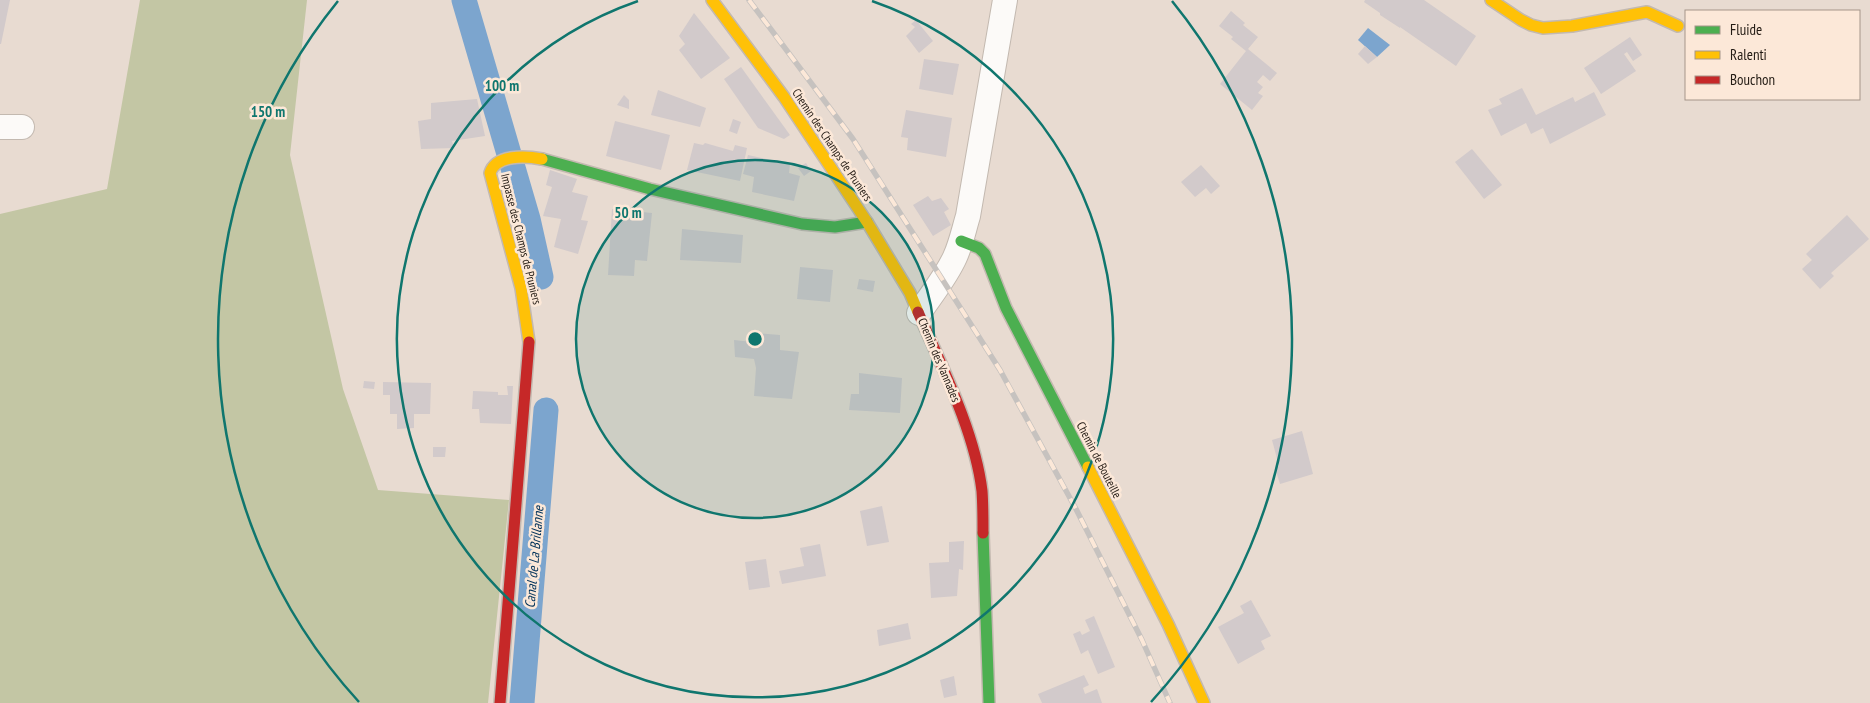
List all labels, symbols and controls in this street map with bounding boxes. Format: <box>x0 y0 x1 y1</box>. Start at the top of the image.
legend <box>1685 10 1860 100</box>
text: Fluide <box>1730 20 1762 39</box>
text: Ralenti <box>1730 45 1767 64</box>
text: Bouchon <box>1730 70 1775 89</box>
text: 100 m <box>485 76 519 95</box>
street label: Chemin des Champs de Pruniers <box>789 86 876 204</box>
text: 150 m <box>251 102 285 121</box>
street label: Impasse des Champs de Pruniers <box>498 172 545 306</box>
text: 50 m <box>614 203 642 222</box>
street label: Chemin des Vannades <box>915 316 964 404</box>
centre of rings <box>746 330 764 348</box>
street label: Chemin de Bouteille <box>1074 419 1125 501</box>
water label: Canal de La Brillanne <box>521 504 548 609</box>

